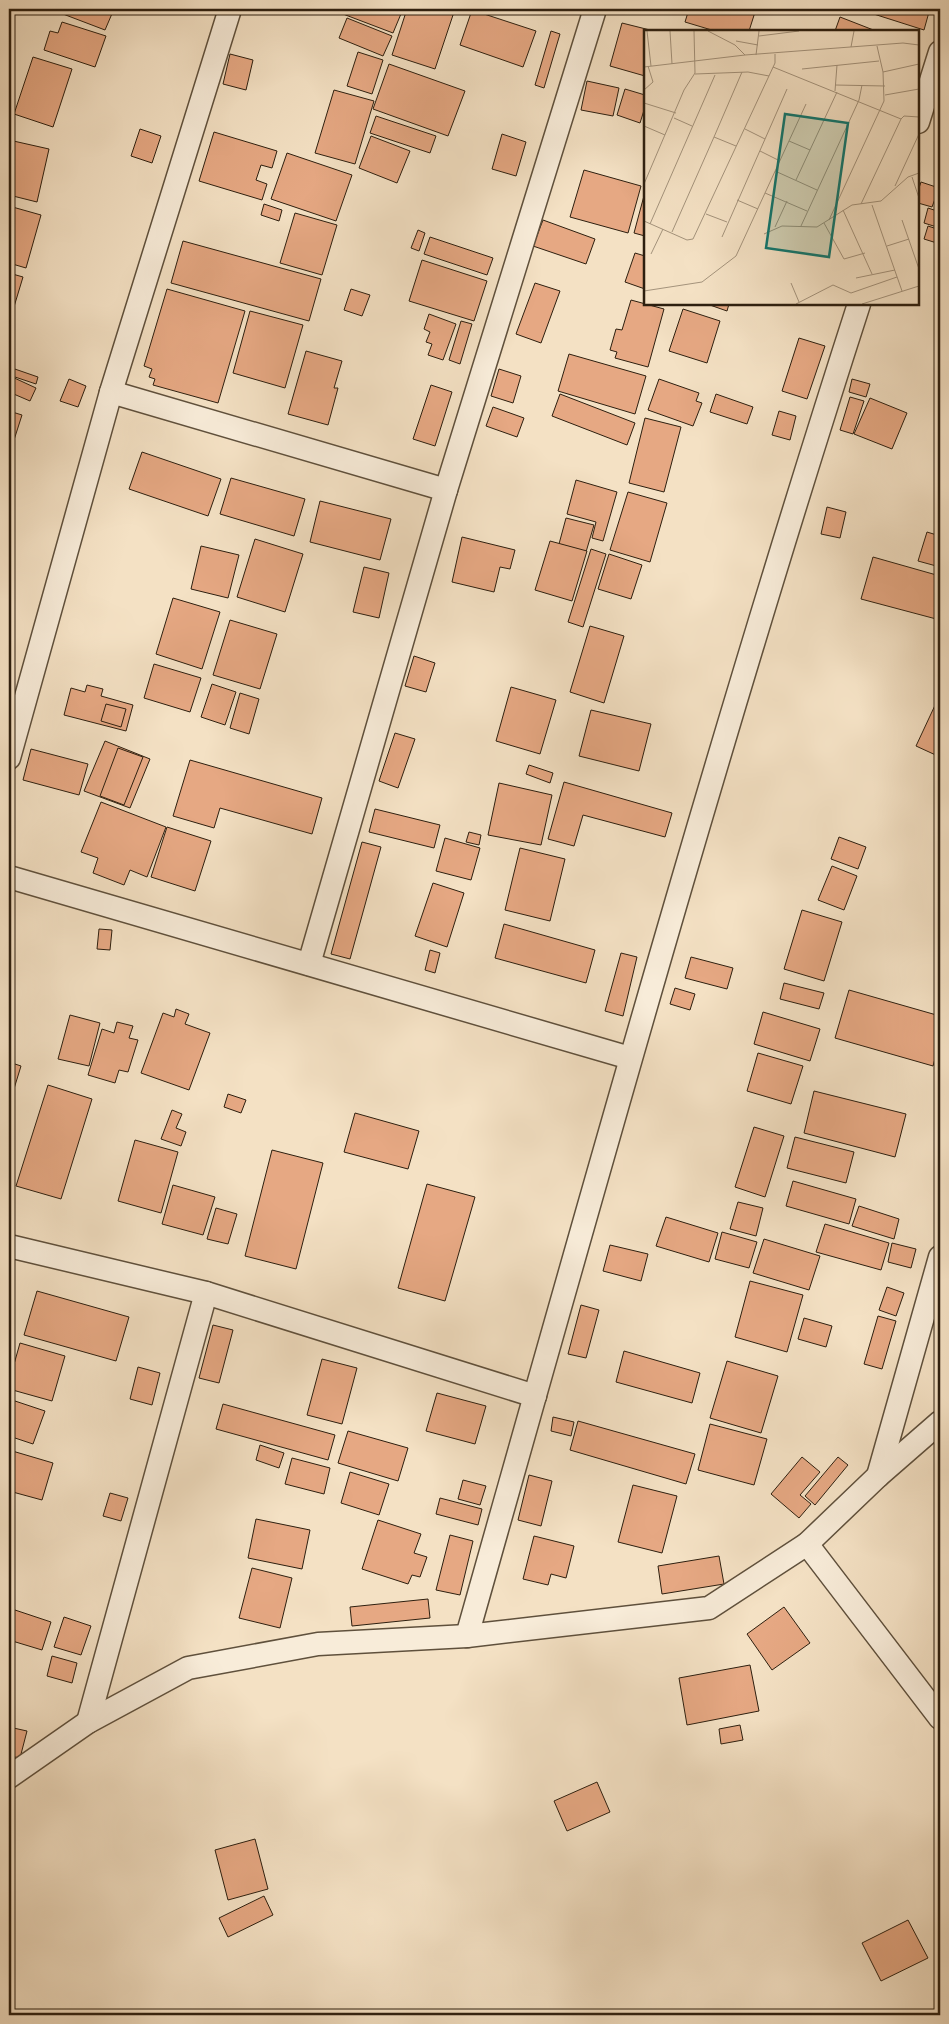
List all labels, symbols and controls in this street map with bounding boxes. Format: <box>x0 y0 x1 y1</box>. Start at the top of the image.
inset map <box>644 30 919 305</box>

